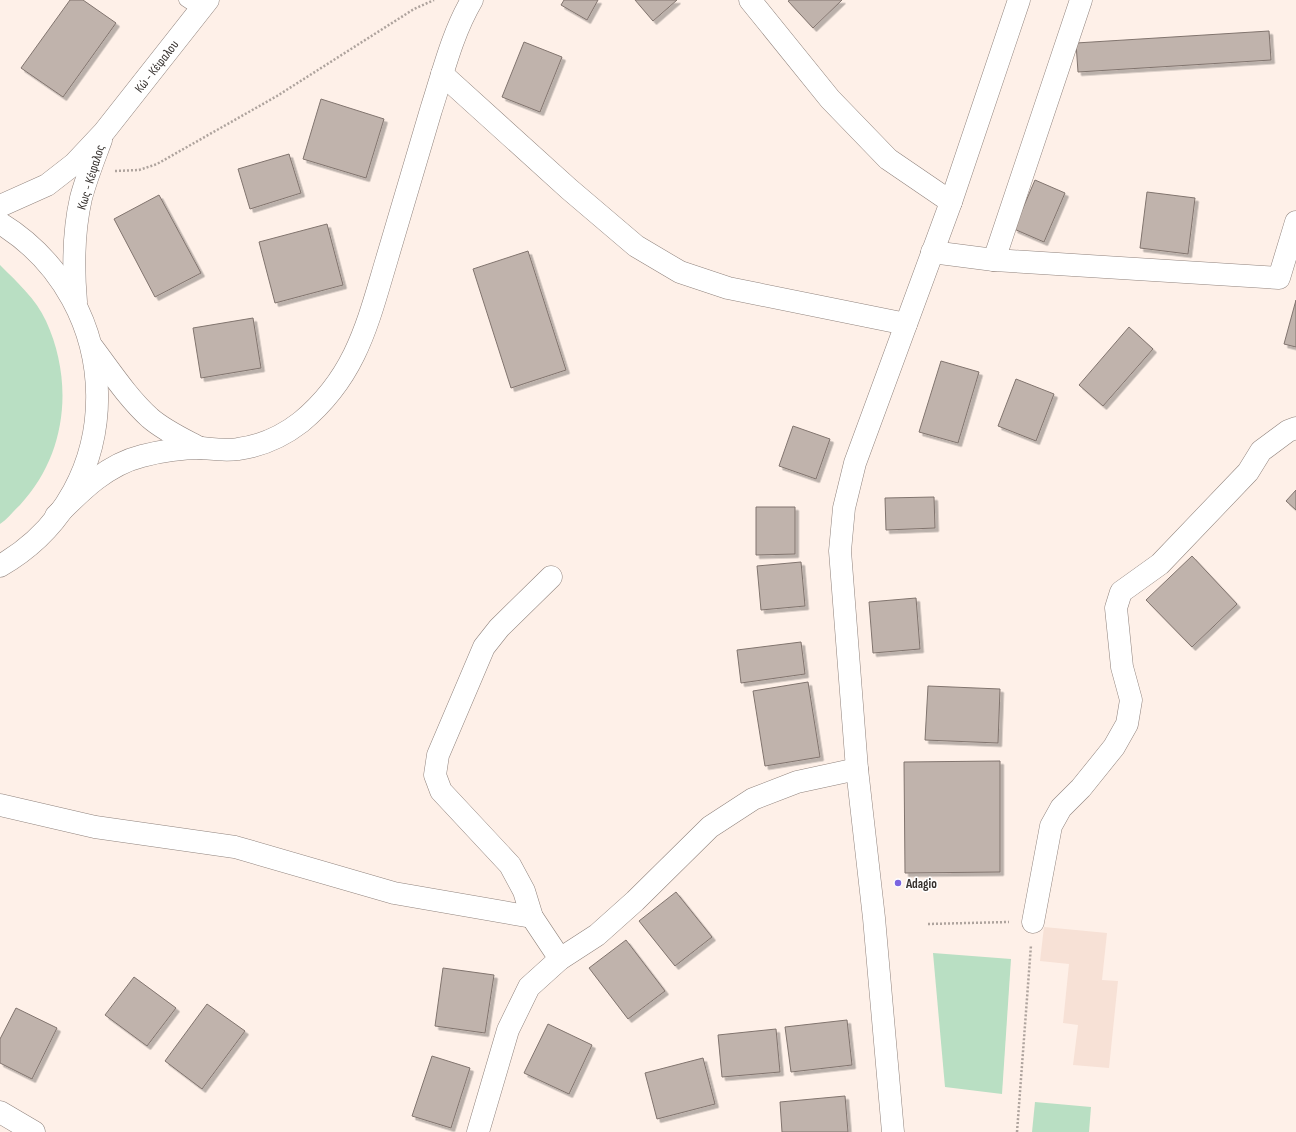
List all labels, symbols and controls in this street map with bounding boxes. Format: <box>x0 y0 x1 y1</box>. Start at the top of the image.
street label: Κώ - Κέφαλου <box>131 37 182 96</box>
street label: Κως - Κέφαλος <box>74 143 108 212</box>
place label: Adagio <box>905 876 937 892</box>
marker: Adagio <box>893 878 903 888</box>

